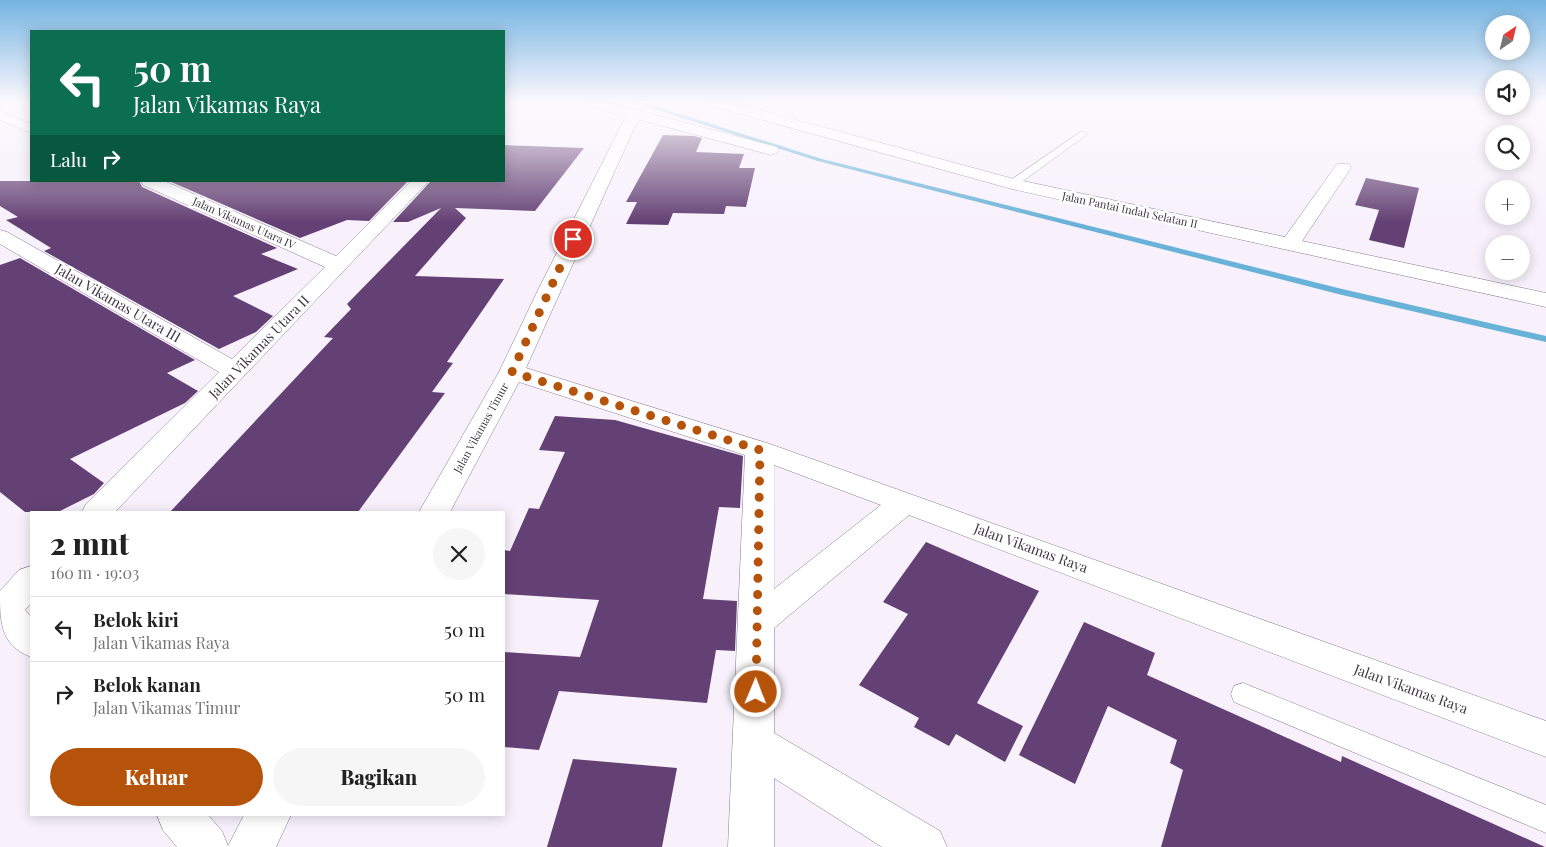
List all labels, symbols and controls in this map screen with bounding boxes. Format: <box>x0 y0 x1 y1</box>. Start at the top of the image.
north arrow <box>1485 15 1530 60</box>
map controls <box>1485 15 1530 280</box>
text: 50 m <box>133 44 211 91</box>
icon: left <box>50 50 115 115</box>
button: sound <box>1485 70 1530 115</box>
text: Jalan Vikamas Raya <box>133 89 321 119</box>
button: search <box>1485 125 1530 170</box>
icon: right <box>97 145 125 173</box>
text: Lalu <box>50 146 87 172</box>
button: + <box>1485 180 1530 225</box>
street label: Jalan Pantai Indah Selatan II <box>1060 188 1199 231</box>
street label: Jalan Vikamas Utara IV <box>190 193 298 252</box>
pin <box>552 218 594 260</box>
icon: arrive <box>559 225 587 253</box>
button: − <box>1485 235 1530 280</box>
street label: Jalan Vikamas Utara III <box>51 258 185 346</box>
street label: Jalan Vikamas Utara II <box>203 291 313 403</box>
street label: Jalan Vikamas Timur <box>449 380 512 477</box>
street label: Jalan Vikamas Raya <box>971 518 1091 577</box>
text: 2 mnt <box>50 523 129 563</box>
button: close <box>433 528 485 580</box>
text: 160 m · 19:03 <box>50 562 139 583</box>
text: Belok kiri <box>93 606 179 632</box>
icon: left <box>50 615 78 643</box>
text: 50 m <box>444 616 485 642</box>
text: Jalan Vikamas Raya <box>93 632 230 653</box>
street label: Jalan Vikamas Raya <box>1351 659 1471 718</box>
position arrow <box>729 665 781 717</box>
text: Belok kanan <box>93 671 201 697</box>
icon: right <box>50 680 78 708</box>
text: 50 m <box>444 681 485 707</box>
text: Jalan Vikamas Timur <box>93 697 240 718</box>
button: Keluar <box>50 748 263 806</box>
button: Bagikan <box>273 748 485 806</box>

